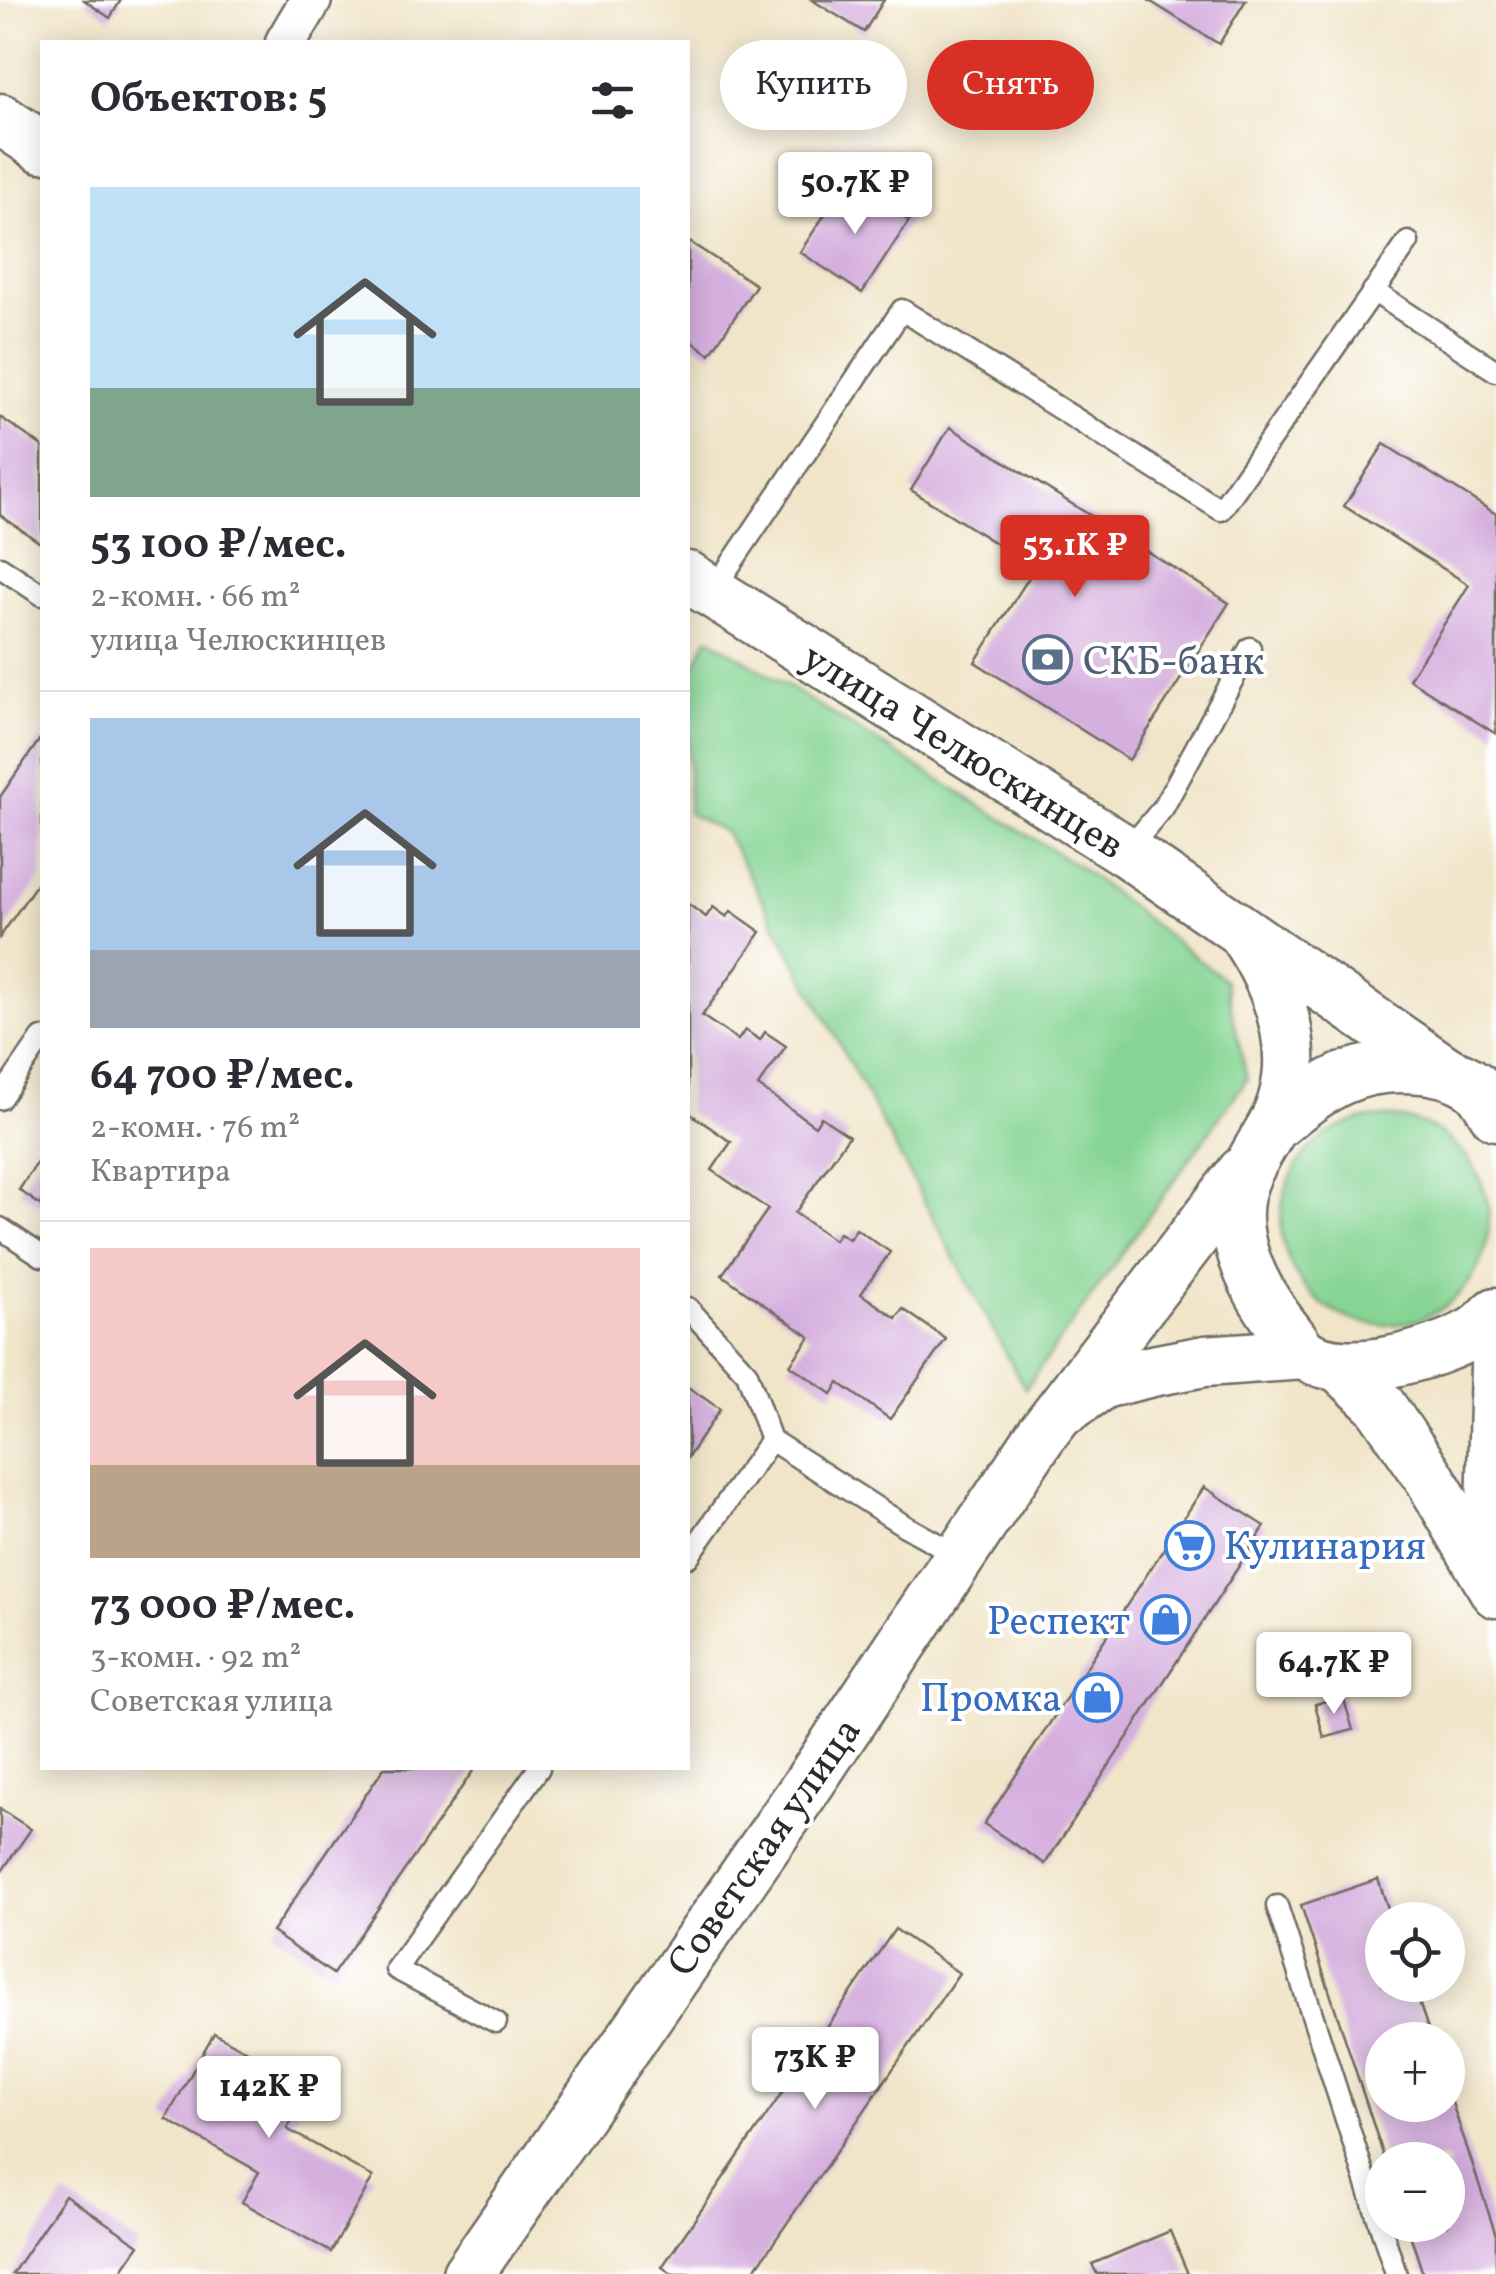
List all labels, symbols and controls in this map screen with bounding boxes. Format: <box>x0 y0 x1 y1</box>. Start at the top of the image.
chip: Купить <box>720 40 907 130</box>
chip: Снять <box>927 40 1094 130</box>
text: Объектов: 5 <box>90 71 327 130</box>
icon: filters <box>585 73 640 128</box>
pin: 50.7K ₽ <box>763 152 947 237</box>
text: 50.7K ₽ <box>800 162 910 206</box>
icon: home <box>275 252 455 432</box>
pin: 53.1K ₽ <box>983 515 1167 600</box>
text: 53 100 ₽/мес. <box>90 517 347 576</box>
text: 53.1K ₽ <box>1022 525 1128 569</box>
text: 2-комн. · 66 m² <box>90 576 301 620</box>
text: улица Челюскинцев <box>90 620 386 664</box>
street label: улица Челюскинцев <box>790 632 1134 875</box>
bank icon: СКБ-банк <box>1022 634 1074 686</box>
place label: СКБ-банк <box>1083 636 1264 692</box>
icon: home <box>275 783 455 963</box>
text: 64 700 ₽/мес. <box>90 1048 355 1107</box>
text: 2-комн. · 76 m² <box>90 1107 300 1151</box>
text: Квартира <box>90 1151 231 1195</box>
icon: home <box>275 1313 455 1493</box>
supermarket icon: Кулинария <box>1163 1519 1215 1571</box>
place label: Кулинария <box>1224 1521 1426 1577</box>
text: 73 000 ₽/мес. <box>90 1578 355 1637</box>
shop icon: Респект <box>1139 1594 1191 1646</box>
place label: Респект <box>987 1596 1130 1652</box>
pin: 64.7K ₽ <box>1242 1632 1426 1717</box>
text: 3-комн. · 92 m² <box>90 1637 301 1681</box>
text: 64.7K ₽ <box>1278 1642 1390 1686</box>
shop icon: Промка <box>1071 1671 1123 1723</box>
place label: Промка <box>920 1673 1062 1729</box>
text: Советская улица <box>90 1681 334 1725</box>
street label: Советская улица <box>656 1707 877 1989</box>
map controls <box>1365 1902 1465 2242</box>
button: locate <box>1365 1902 1465 2002</box>
button: + <box>1365 2022 1465 2122</box>
pin: 73K ₽ <box>745 2027 885 2112</box>
text: 73K ₽ <box>774 2037 856 2081</box>
pin: 142K ₽ <box>188 2056 350 2141</box>
text: 142K ₽ <box>219 2066 319 2110</box>
button: − <box>1365 2142 1465 2242</box>

